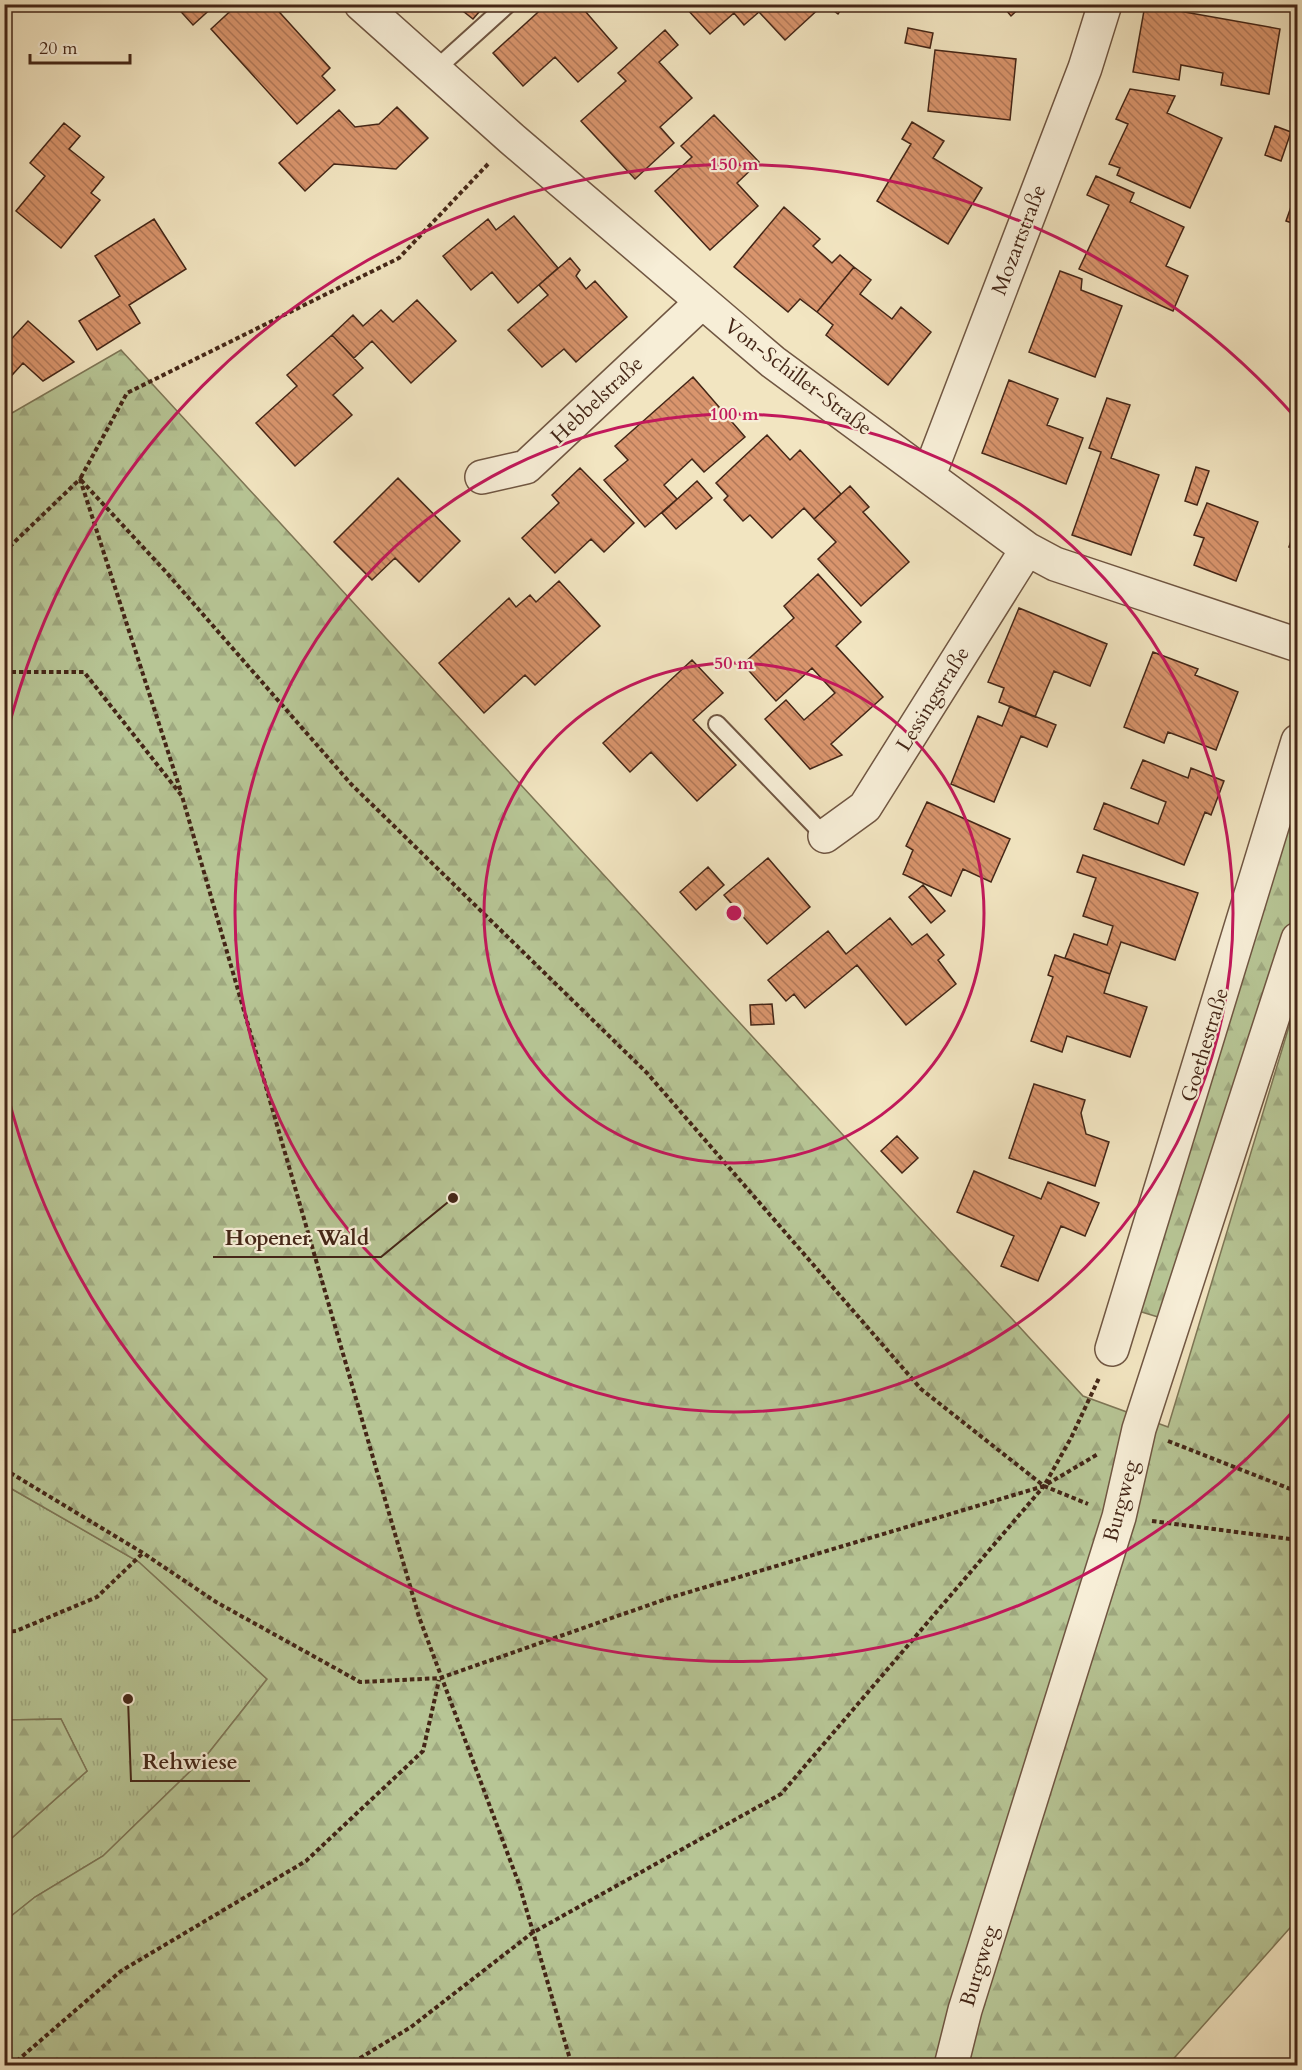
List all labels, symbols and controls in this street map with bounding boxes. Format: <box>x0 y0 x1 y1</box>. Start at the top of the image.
scale bar <box>30 27 130 65</box>
text: 20 m <box>39 36 78 61</box>
text: 150 m <box>709 152 759 177</box>
street label: Mozartstraße <box>985 181 1053 299</box>
street label: Von-Schiller-Straße <box>718 312 878 442</box>
street label: Hebbelstraße <box>544 350 650 450</box>
text: 100 m <box>709 402 759 427</box>
street label: Lessingstraße <box>889 641 977 757</box>
text: 50 m <box>714 651 754 676</box>
centre of rings <box>724 903 744 923</box>
street label: Goethestraße <box>1174 985 1236 1105</box>
callout: Hopener Wald <box>213 1217 381 1257</box>
text: Hopener Wald <box>225 1223 370 1253</box>
street label: Burgweg <box>1096 1457 1146 1545</box>
callout: Rehwiese <box>131 1741 250 1781</box>
text: Rehwiese <box>142 1747 238 1777</box>
street label: Burgweg <box>953 1922 1005 2010</box>

